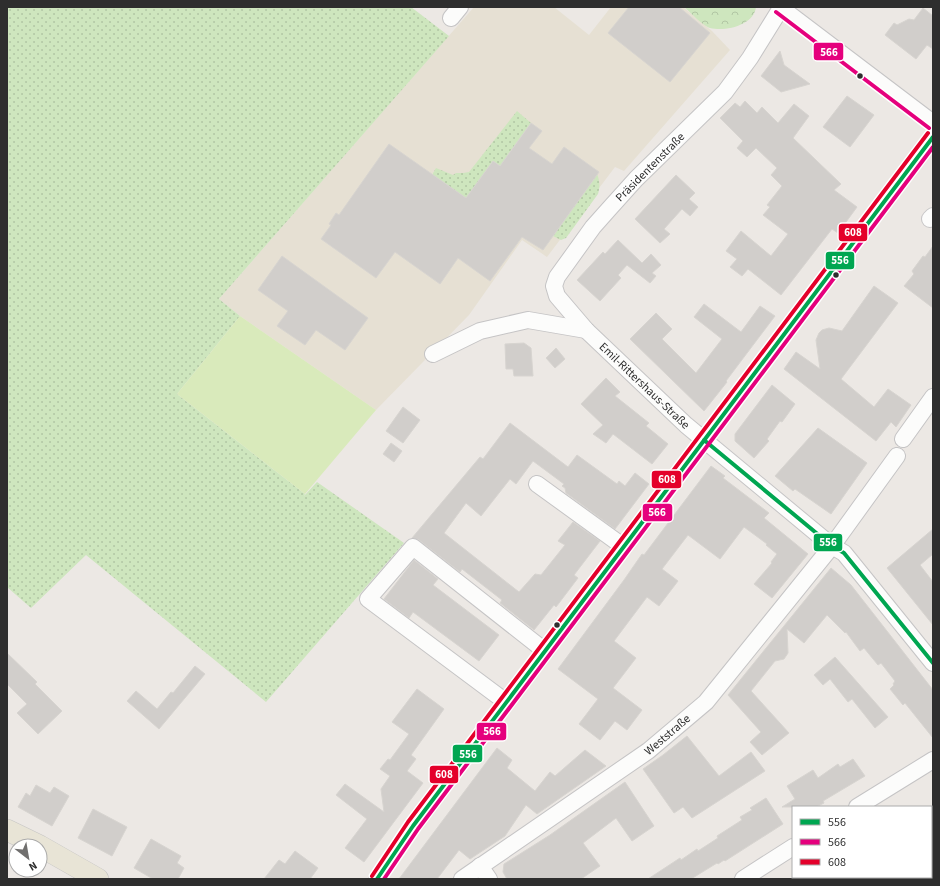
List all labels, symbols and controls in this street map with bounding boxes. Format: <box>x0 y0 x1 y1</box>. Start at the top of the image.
line badge: 566 <box>813 42 844 61</box>
text: 566 <box>820 45 838 60</box>
unlabelled marker <box>855 71 865 81</box>
street label: Präsidentenstraße <box>612 129 689 206</box>
line badge: 608 <box>838 223 868 242</box>
text: 608 <box>844 225 862 240</box>
line badge: 556 <box>825 251 855 270</box>
text: 556 <box>831 253 849 268</box>
unlabelled marker <box>831 270 841 280</box>
street label: Emil-Rittershaus-Straße <box>595 339 693 433</box>
line badge: 608 <box>651 470 682 489</box>
text: 608 <box>658 472 676 487</box>
line badge: 566 <box>642 503 673 522</box>
text: 566 <box>648 505 666 520</box>
line badge: 556 <box>813 533 843 552</box>
text: 556 <box>819 535 837 550</box>
unlabelled marker <box>552 620 562 630</box>
street label: Weststraße <box>641 711 694 760</box>
line badge: 566 <box>476 722 507 741</box>
text: 566 <box>483 724 501 739</box>
line badge: 556 <box>452 744 483 763</box>
text: 556 <box>459 747 477 762</box>
line badge: 608 <box>429 765 459 784</box>
text: 608 <box>435 767 453 782</box>
legend <box>792 806 932 878</box>
text: 556 <box>828 814 846 831</box>
text: 566 <box>828 834 846 851</box>
north arrow <box>8 838 48 878</box>
text: 608 <box>828 854 846 871</box>
text: N <box>26 858 40 874</box>

